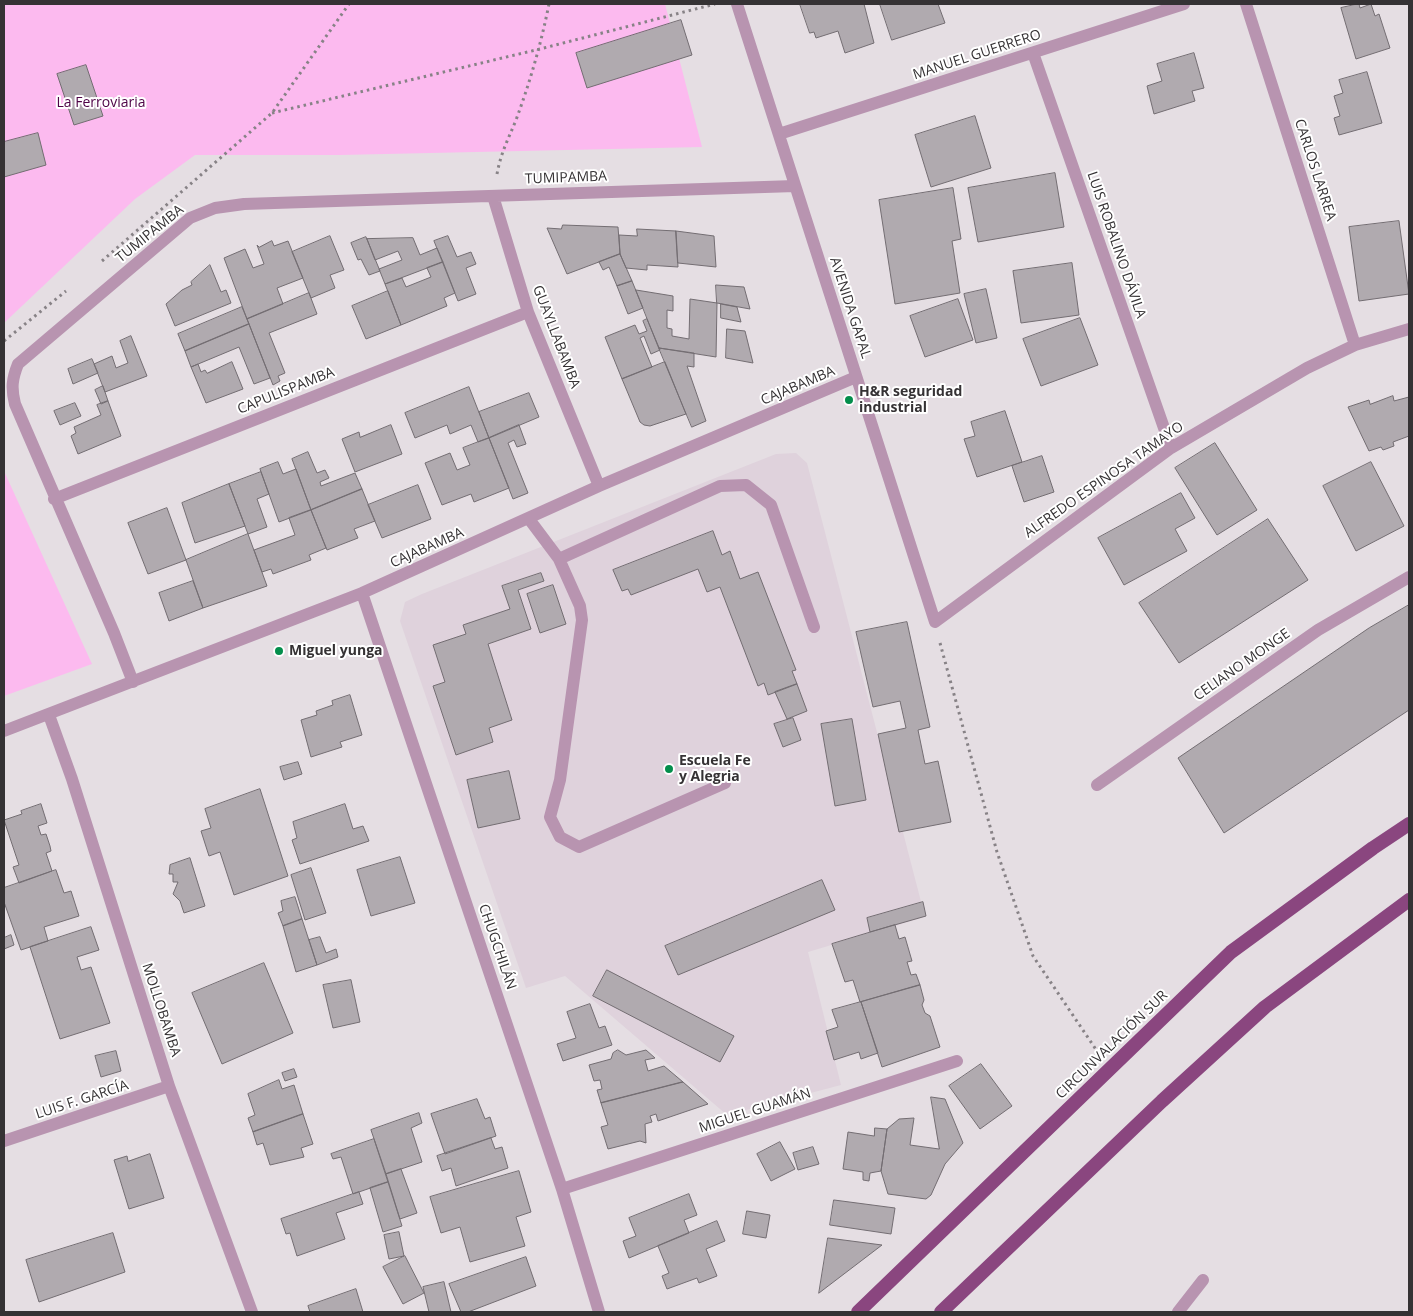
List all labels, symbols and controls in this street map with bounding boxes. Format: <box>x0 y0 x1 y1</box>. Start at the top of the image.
street label: MANUEL GUERRERO <box>911 26 1043 84</box>
park label: La Ferroviaria <box>56 95 146 111</box>
street label: CARLOS LARREA <box>1291 117 1339 223</box>
street label: TUMIPAMBA <box>525 168 607 188</box>
street label: LUIS ROBALINO DÁVILA <box>1083 170 1149 320</box>
street label: TUMIPAMBA <box>113 202 187 266</box>
street label: AVENIDA GAPAL <box>826 255 874 361</box>
street label: GUAYLLABAMBA <box>529 283 583 391</box>
street label: CAJABAMBA <box>759 363 837 409</box>
street label: CAPULISPAMBA <box>235 364 337 418</box>
place label: H&R seguridad industrial <box>859 384 962 417</box>
marker: H&R seguridad industrial <box>843 394 855 406</box>
street label: ALFREDO ESPINOSA TAMAYO <box>1021 418 1187 542</box>
street label: CAJABAMBA <box>388 524 466 572</box>
street label: CELIANO MONGE <box>1191 626 1293 704</box>
place label: Miguel yunga <box>289 643 382 659</box>
marker: Miguel yunga <box>273 645 285 657</box>
place label: Escuela Fe y Alegria <box>679 753 751 786</box>
marker: Escuela Fe y Alegria <box>663 763 675 775</box>
street label: CHUGCHILÁN <box>475 902 519 992</box>
street label: MOLLOBAMBA <box>138 961 184 1059</box>
street label: CIRCUNVALACIÓN SUR <box>1053 987 1171 1103</box>
street label: LUIS F. GARCÍA <box>34 1077 130 1123</box>
street label: MIGUEL GUAMÁN <box>697 1085 813 1137</box>

